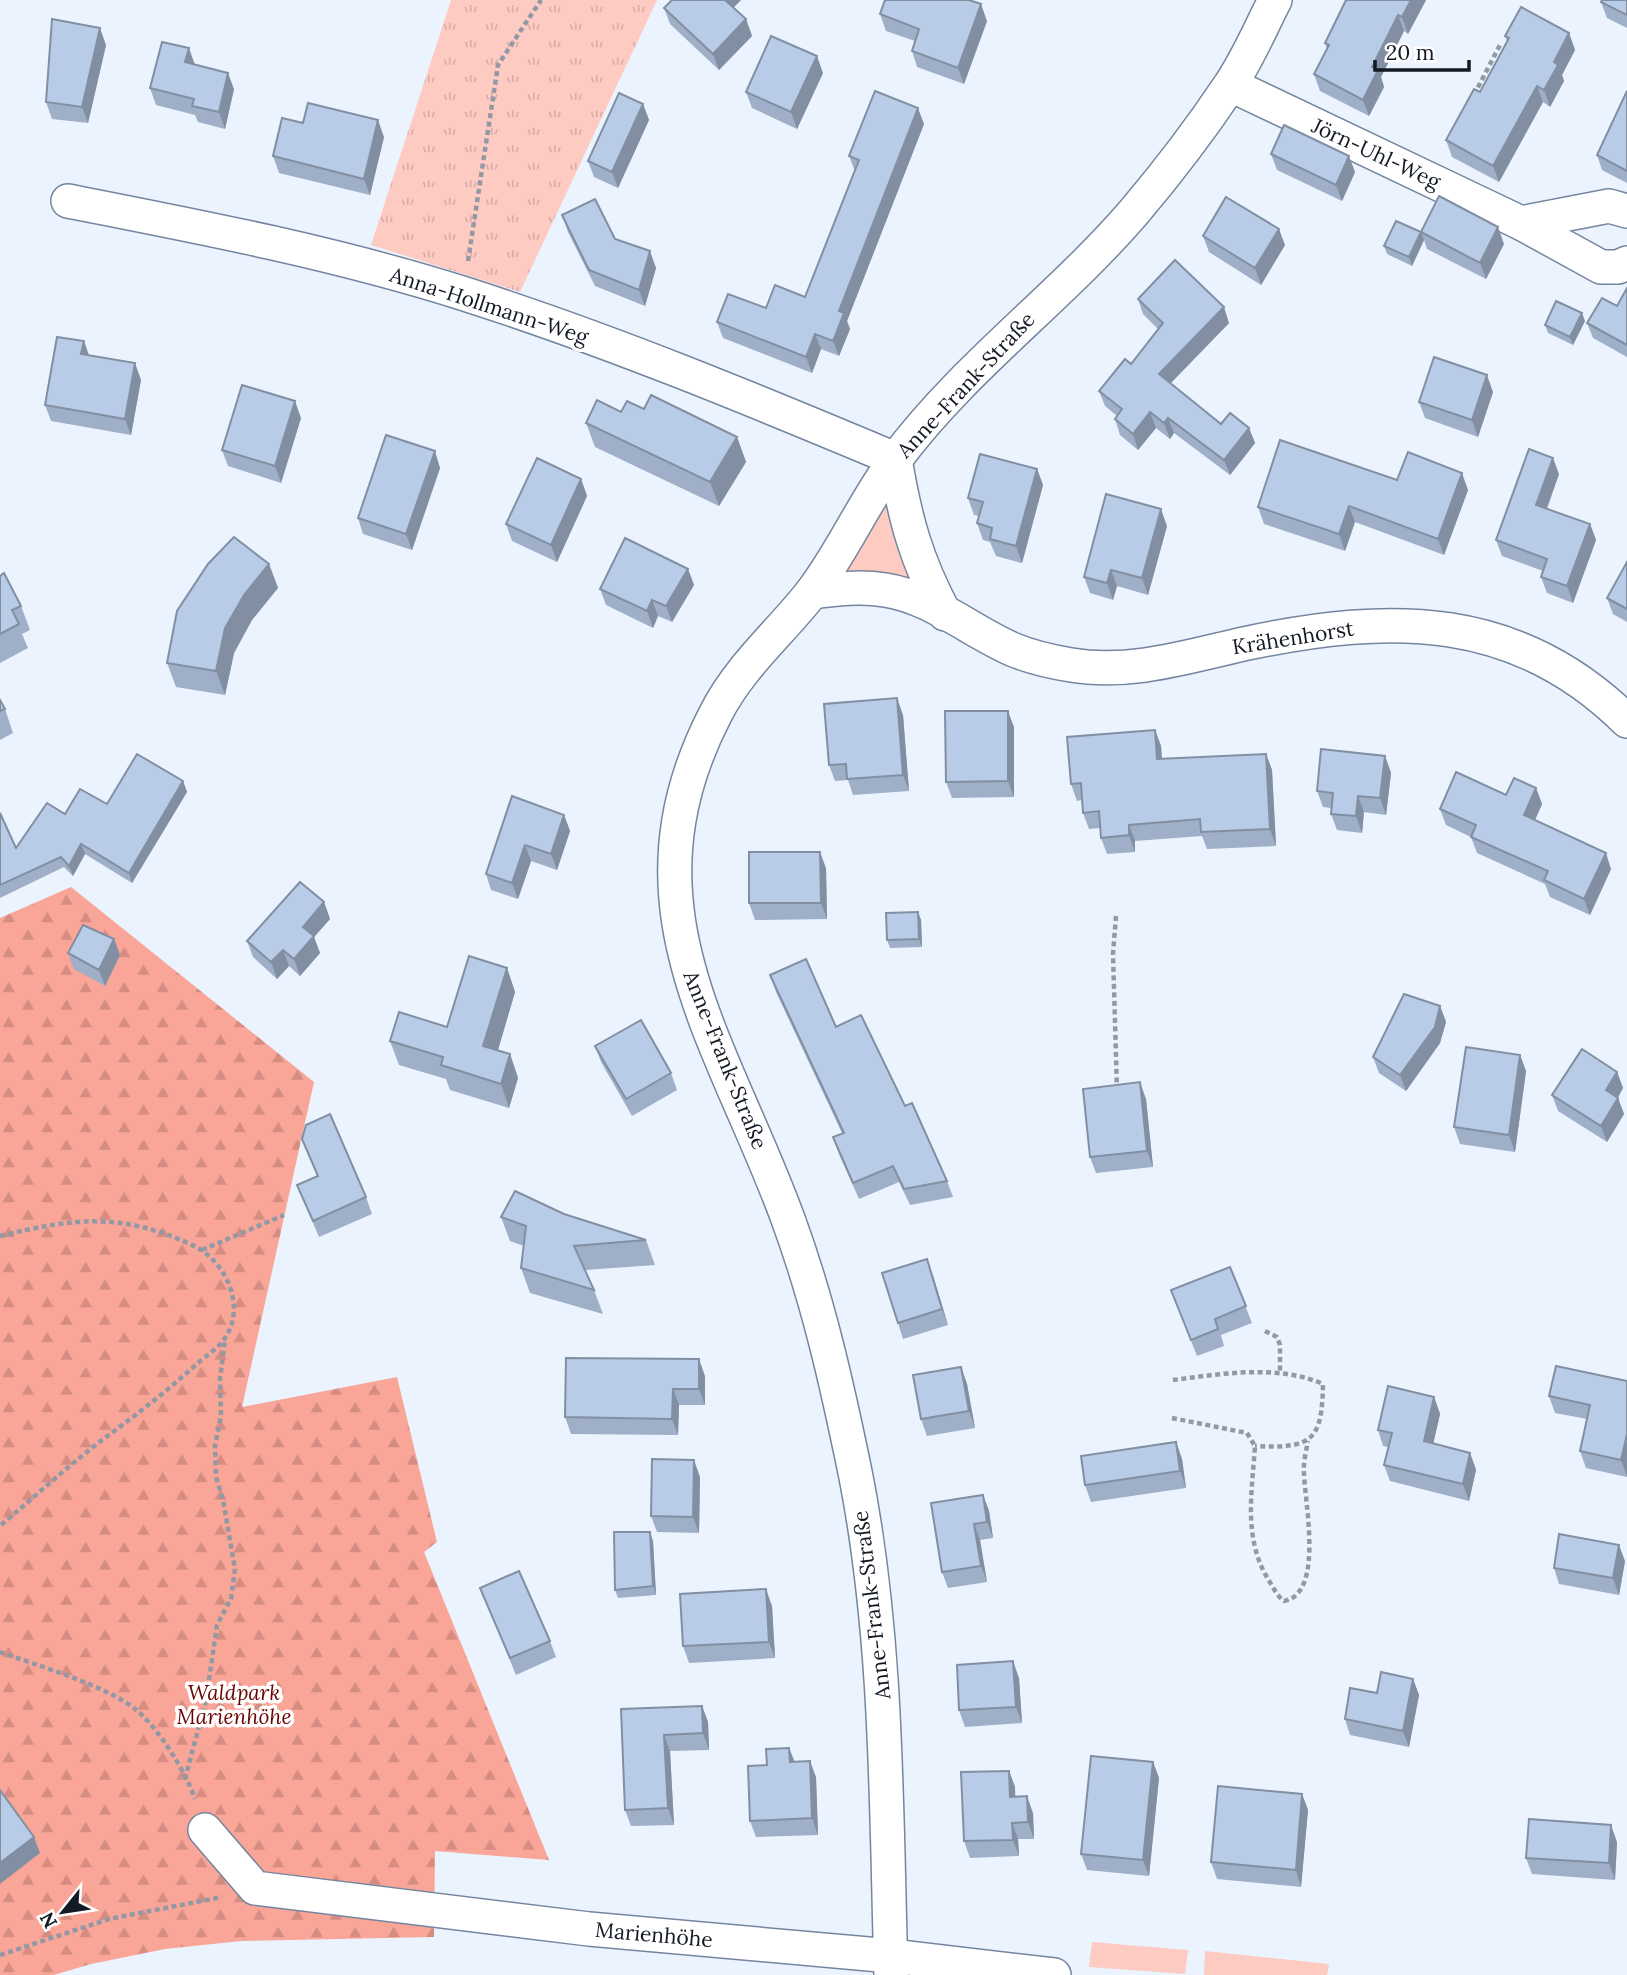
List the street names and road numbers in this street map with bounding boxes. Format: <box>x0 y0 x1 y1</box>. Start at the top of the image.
street label: Jörn-Uhl-Weg <box>1307 112 1445 195</box>
street label: Anna-Hollmann-Weg <box>386 260 592 350</box>
street label: Anne-Frank-Straße <box>890 306 1040 464</box>
street label: Krähenhorst <box>1230 614 1356 660</box>
street label: Anne-Frank-Straße <box>677 966 774 1153</box>
street label: Anne-Frank-Straße <box>847 1509 897 1702</box>
street label: Marienhöhe <box>594 1916 714 1953</box>

